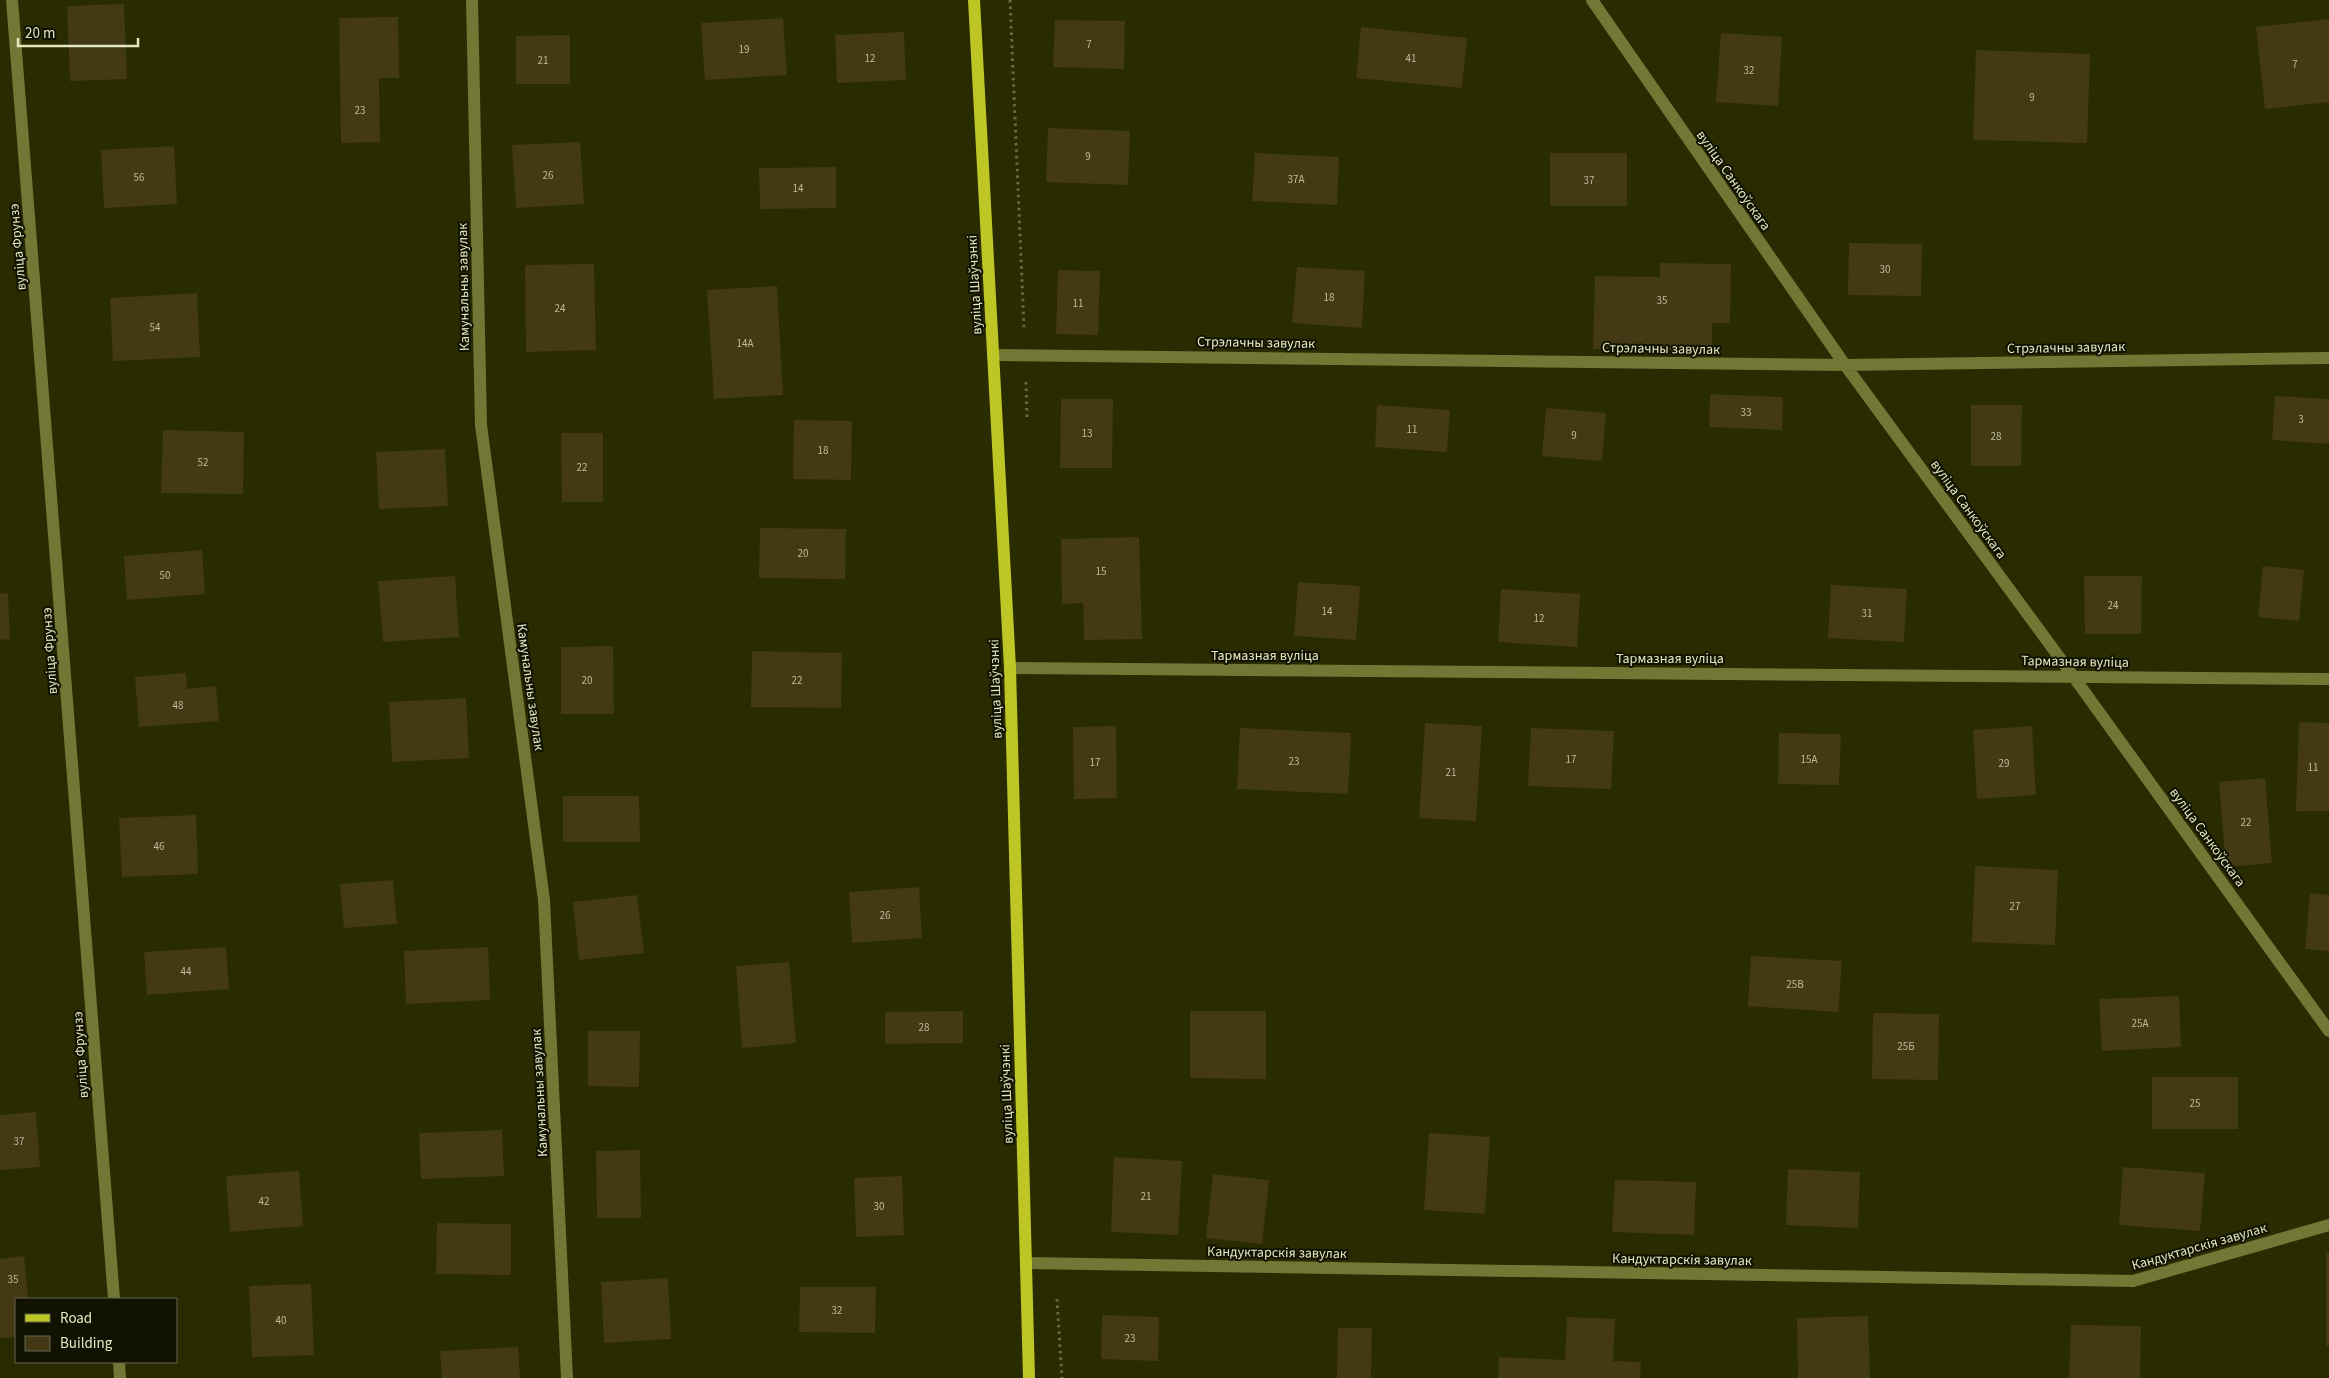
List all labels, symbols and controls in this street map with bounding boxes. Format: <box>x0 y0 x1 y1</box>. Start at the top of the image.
scale bar <box>18 15 138 47</box>
text: 20 m <box>25 23 55 44</box>
house number: 7 <box>1086 37 1092 52</box>
house number: 19 <box>739 42 749 57</box>
house number: 12 <box>865 51 875 66</box>
house number: 41 <box>1406 51 1416 66</box>
house number: 21 <box>538 53 548 68</box>
house number: 7 <box>2292 57 2298 72</box>
house number: 32 <box>1744 63 1754 78</box>
house number: 9 <box>2029 90 2035 105</box>
house number: 23 <box>355 103 365 118</box>
street label: вуліца Санкоўскага <box>1691 126 1775 235</box>
house number: 9 <box>1085 149 1091 164</box>
house number: 26 <box>543 168 554 183</box>
house number: 56 <box>134 170 145 185</box>
house number: 37А <box>1288 172 1304 187</box>
house number: 37 <box>1584 173 1594 188</box>
house number: 14 <box>793 181 804 196</box>
street label: вуліца Фрунзэ <box>4 203 32 291</box>
street label: Камунальны завулак <box>453 223 475 351</box>
street label: вуліца Шаўчэнкі <box>962 235 988 335</box>
house number: 30 <box>1880 262 1890 277</box>
house number: 18 <box>1324 290 1335 305</box>
house number: 35 <box>1657 293 1667 308</box>
house number: 11 <box>1073 296 1083 311</box>
house number: 24 <box>555 301 566 316</box>
house number: 54 <box>150 320 161 335</box>
street label: Стрэлачны завулак <box>1197 332 1315 354</box>
house number: 14А <box>737 336 753 351</box>
street label: Стрэлачны завулак <box>2007 337 2125 359</box>
street label: Стрэлачны завулак <box>1602 338 1720 360</box>
house number: 33 <box>1741 405 1751 420</box>
house number: 3 <box>2298 412 2304 427</box>
house number: 11 <box>1407 422 1417 437</box>
house number: 13 <box>1082 426 1092 441</box>
house number: 9 <box>1571 428 1577 443</box>
house number: 28 <box>1991 429 2002 444</box>
house number: 18 <box>818 443 829 458</box>
house number: 52 <box>198 455 208 470</box>
street label: вуліца Санкоўскага <box>1925 456 2011 563</box>
house number: 22 <box>577 460 587 475</box>
house number: 20 <box>798 546 808 561</box>
house number: 15 <box>1096 564 1106 579</box>
house number: 50 <box>160 568 170 583</box>
house number: 24 <box>2108 598 2119 613</box>
house number: 14 <box>1322 604 1333 619</box>
house number: 31 <box>1862 606 1872 621</box>
street label: вуліца Фрунзэ <box>37 607 63 695</box>
house number: 12 <box>1534 611 1544 626</box>
street label: Камунальны завулак <box>511 622 549 752</box>
street label: вуліца Шаўчэнкі <box>984 639 1008 739</box>
street label: Тармазная вуліца <box>1211 646 1319 666</box>
street label: Тармазная вуліца <box>1616 649 1724 669</box>
street label: Тармазная вуліца <box>2021 651 2129 673</box>
house number: 20 <box>582 673 592 688</box>
house number: 22 <box>792 673 802 688</box>
house number: 48 <box>173 698 184 713</box>
house number: 17 <box>1566 752 1576 767</box>
house number: 15А <box>1801 752 1817 767</box>
house number: 23 <box>1289 754 1299 769</box>
house number: 17 <box>1090 755 1100 770</box>
house number: 29 <box>1999 756 2009 771</box>
house number: 11 <box>2308 760 2318 775</box>
house number: 21 <box>1446 765 1456 780</box>
street label: вуліца Санкоўскага <box>2164 784 2250 891</box>
house number: 22 <box>2241 815 2251 830</box>
house number: 46 <box>154 839 165 854</box>
house number: 27 <box>2010 899 2020 914</box>
house number: 26 <box>880 908 891 923</box>
house number: 44 <box>181 964 192 979</box>
house number: 25В <box>1786 977 1804 992</box>
street label: вуліца Фрунзэ <box>68 1011 94 1099</box>
house number: 25А <box>2132 1016 2148 1031</box>
house number: 28 <box>919 1020 930 1035</box>
street label: Камунальны завулак <box>527 1028 553 1158</box>
house number: 25Б <box>1897 1039 1915 1054</box>
street label: вуліца Шаўчэнкі <box>995 1044 1019 1144</box>
house number: 25 <box>2190 1096 2200 1111</box>
house number: 37 <box>14 1134 24 1149</box>
house number: 21 <box>1141 1189 1151 1204</box>
house number: 42 <box>259 1194 269 1209</box>
house number: 30 <box>874 1199 884 1214</box>
street label: Кандуктарскія завулак <box>2129 1218 2269 1276</box>
street label: Кандуктарскія завулак <box>1207 1242 1347 1264</box>
street label: Кандуктарскія завулак <box>1612 1249 1752 1271</box>
house number: 35 <box>8 1272 18 1287</box>
legend <box>15 1298 178 1363</box>
house number: 32 <box>832 1303 842 1318</box>
text: Road <box>60 1308 92 1329</box>
house number: 40 <box>276 1313 286 1328</box>
house number: 23 <box>1125 1331 1135 1346</box>
text: Building <box>60 1333 113 1354</box>

